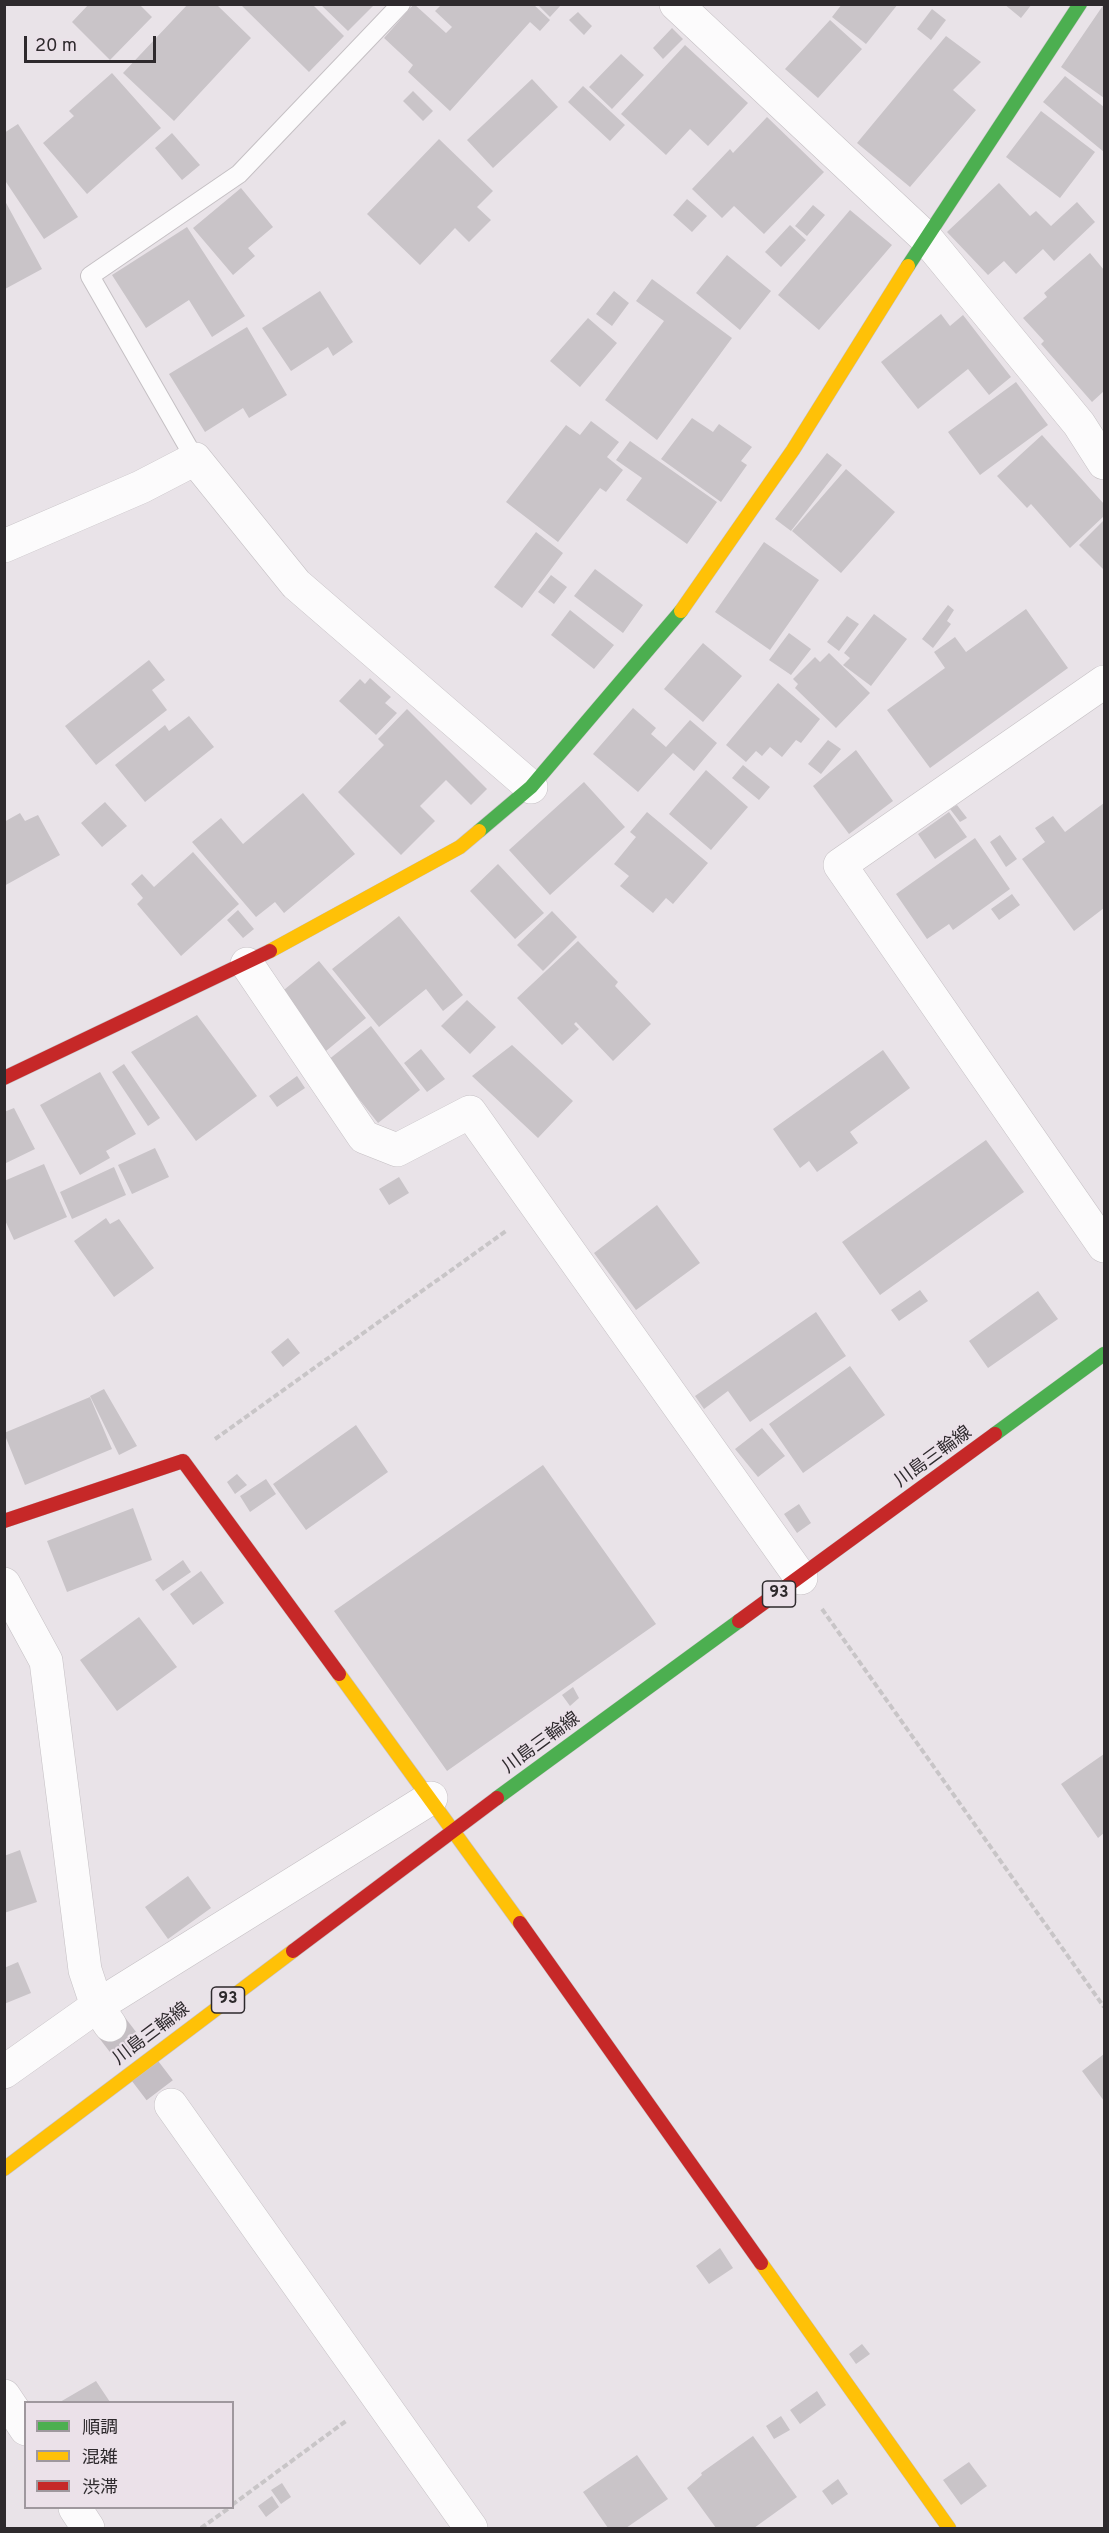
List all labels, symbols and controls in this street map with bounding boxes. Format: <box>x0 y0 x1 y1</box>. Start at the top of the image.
scale bar <box>27 24 159 62</box>
text: 20 m <box>35 35 77 58</box>
street label: 川島三輪線 <box>891 1423 977 1493</box>
road number: 93 <box>762 1581 796 1607</box>
street label: 川島三輪線 <box>499 1709 585 1779</box>
road number: 93 <box>212 1987 244 2013</box>
street label: 川島三輪線 <box>110 1999 194 2071</box>
legend <box>24 2401 234 2509</box>
text: 順調 <box>82 2417 118 2440</box>
text: 混雑 <box>82 2447 118 2470</box>
text: 渋滞 <box>82 2477 118 2500</box>

